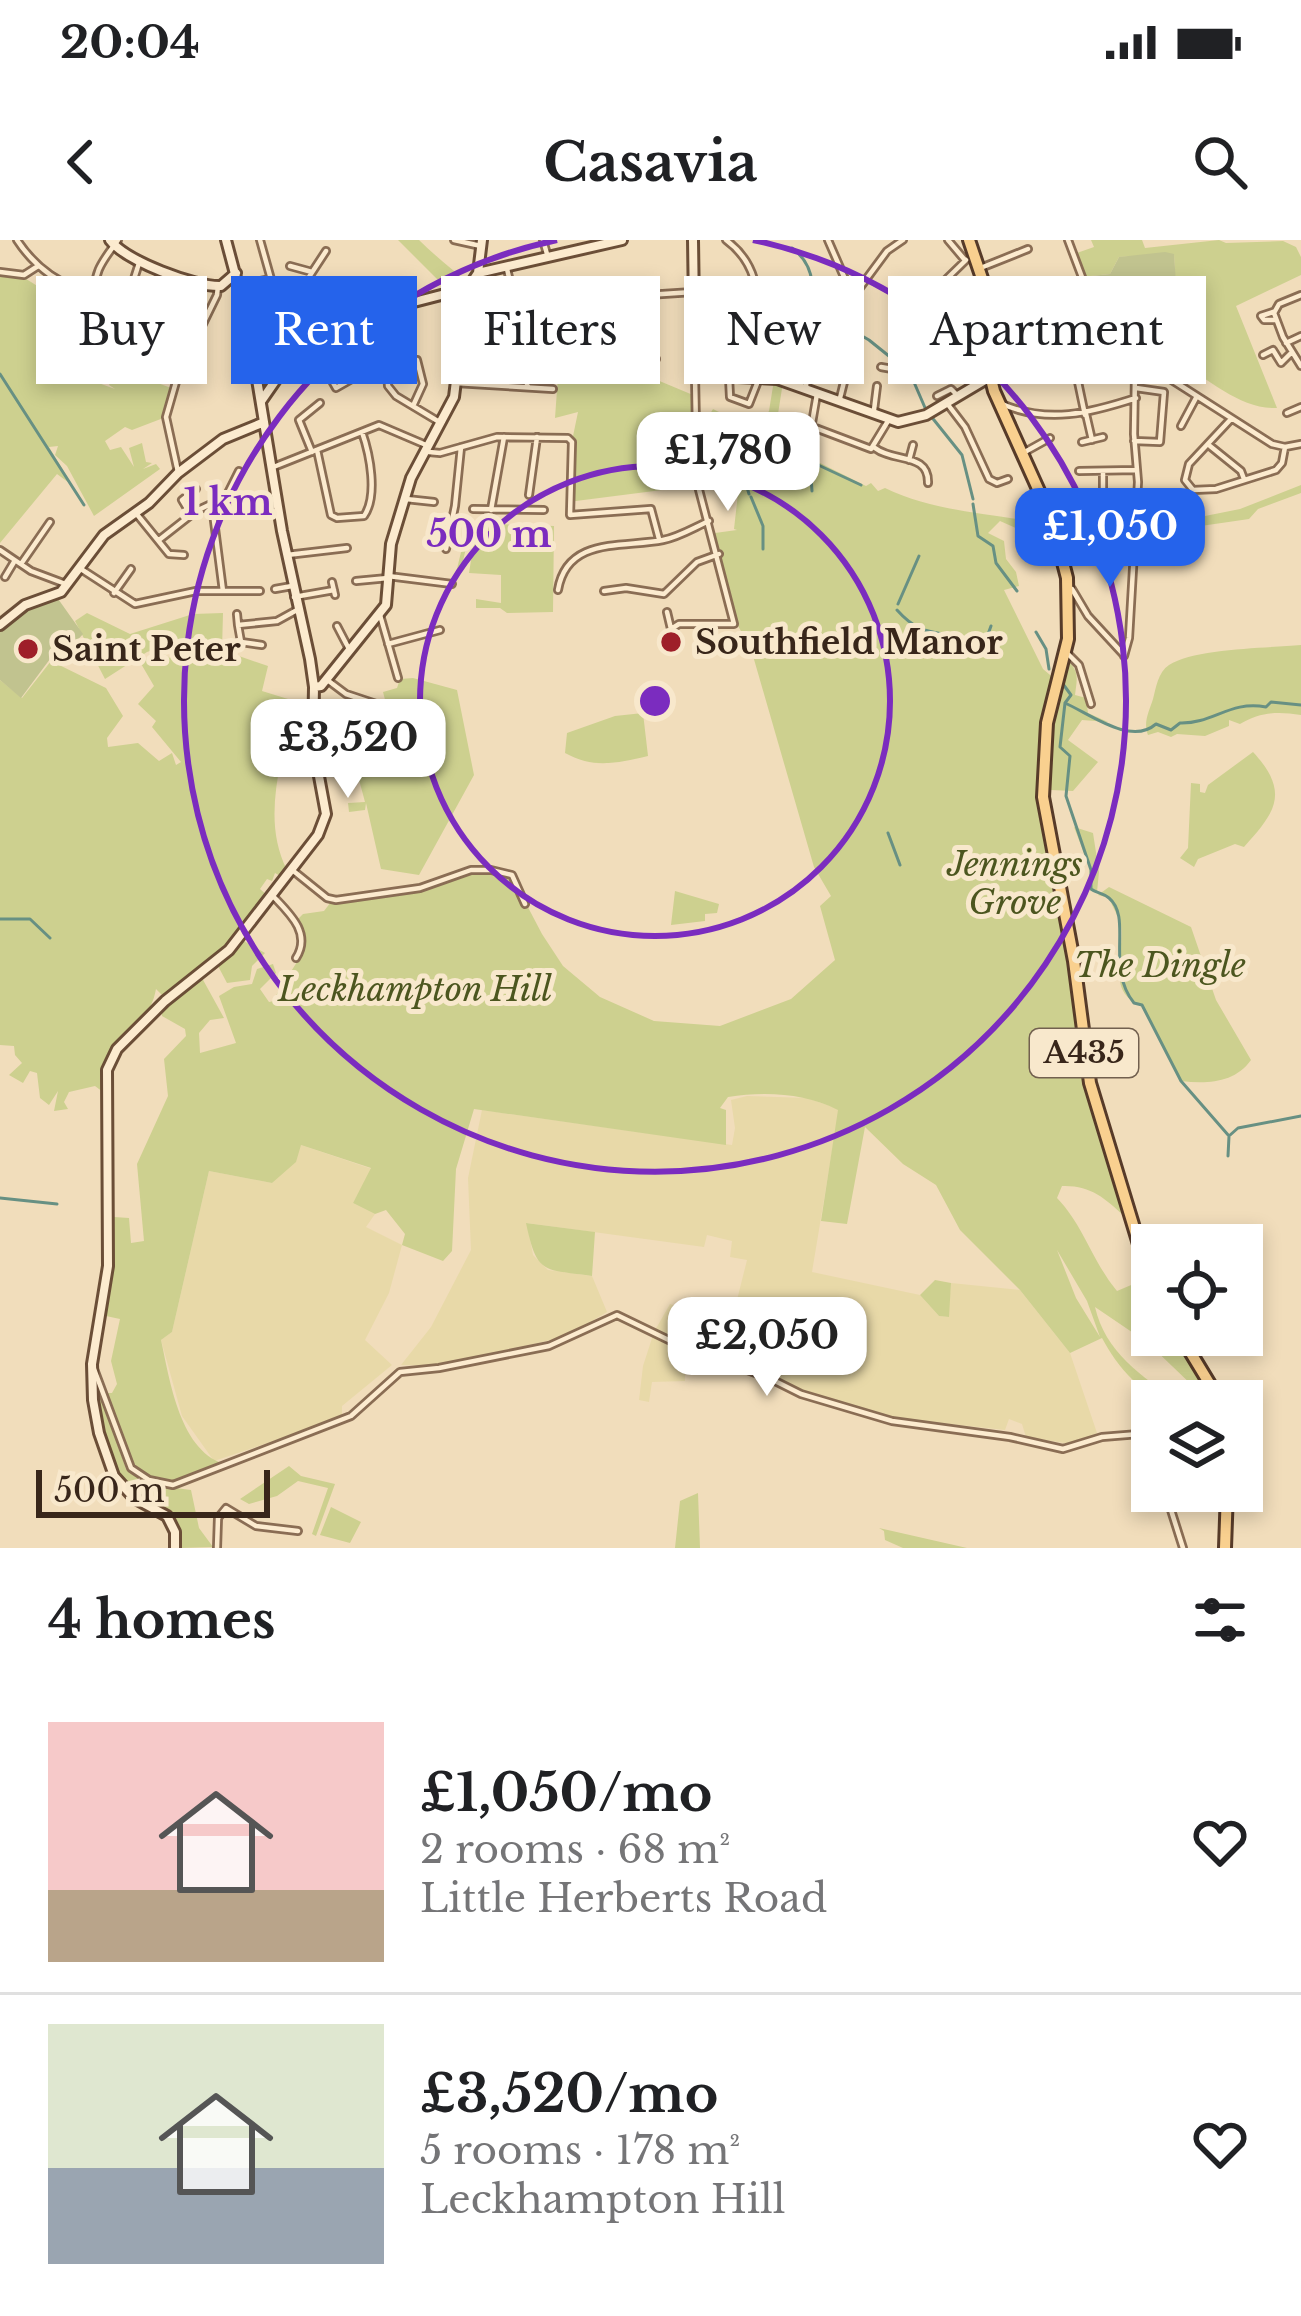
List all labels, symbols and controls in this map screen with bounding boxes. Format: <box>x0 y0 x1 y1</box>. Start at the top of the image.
text: 20:04 <box>60 14 200 70</box>
icon: back <box>48 129 114 195</box>
text: Casavia <box>543 129 758 196</box>
icon: search <box>1187 129 1253 195</box>
chip: Buy <box>36 276 207 384</box>
chip: Rent <box>231 276 417 384</box>
chip: Filters <box>441 276 660 384</box>
chip: New <box>684 276 864 384</box>
chip: Apartment <box>888 276 1206 384</box>
pin: £1,780 <box>630 412 826 514</box>
text: £1,780 <box>664 426 792 475</box>
text: 1 km <box>184 480 273 525</box>
pin: £1,050 <box>1012 488 1208 590</box>
text: £1,050 <box>1042 502 1178 551</box>
text: 500 m <box>426 512 552 557</box>
place label: Southfield Manor <box>695 622 1003 663</box>
place label: Saint Peter <box>52 629 241 670</box>
marker: Southfield Manor <box>658 629 684 655</box>
marker: Saint Peter <box>15 636 41 662</box>
centre of rings <box>634 680 676 722</box>
pin: £3,520 <box>250 699 446 801</box>
text: £3,520 <box>278 713 418 762</box>
park label: Jennings Grove <box>946 844 1083 923</box>
park label: The Dingle <box>1074 945 1246 986</box>
park label: Leckhampton Hill <box>277 969 553 1010</box>
road number: A435 <box>1030 1029 1138 1077</box>
map controls <box>1131 1224 1263 1512</box>
button: locate <box>1131 1224 1263 1356</box>
pin: £2,050 <box>669 1297 865 1399</box>
text: £2,050 <box>695 1311 839 1360</box>
button: layers <box>1131 1380 1263 1512</box>
scale bar <box>36 1464 270 1517</box>
text: 500 m <box>54 1470 165 1511</box>
icon: filters <box>1187 1587 1253 1653</box>
text: 4 homes <box>48 1589 276 1652</box>
text: £1,050/mo <box>420 1762 712 1825</box>
icon: home <box>144 1770 288 1914</box>
icon: heart <box>1187 1809 1253 1875</box>
text: 2 rooms · 68 m² <box>420 1825 730 1874</box>
text: Little Herberts Road <box>420 1874 827 1923</box>
text: £3,520/mo <box>420 2063 718 2126</box>
icon: home <box>144 2072 288 2216</box>
icon: heart <box>1187 2111 1253 2177</box>
text: 5 rooms · 178 m² <box>420 2126 740 2175</box>
text: Leckhampton Hill <box>420 2175 785 2224</box>

